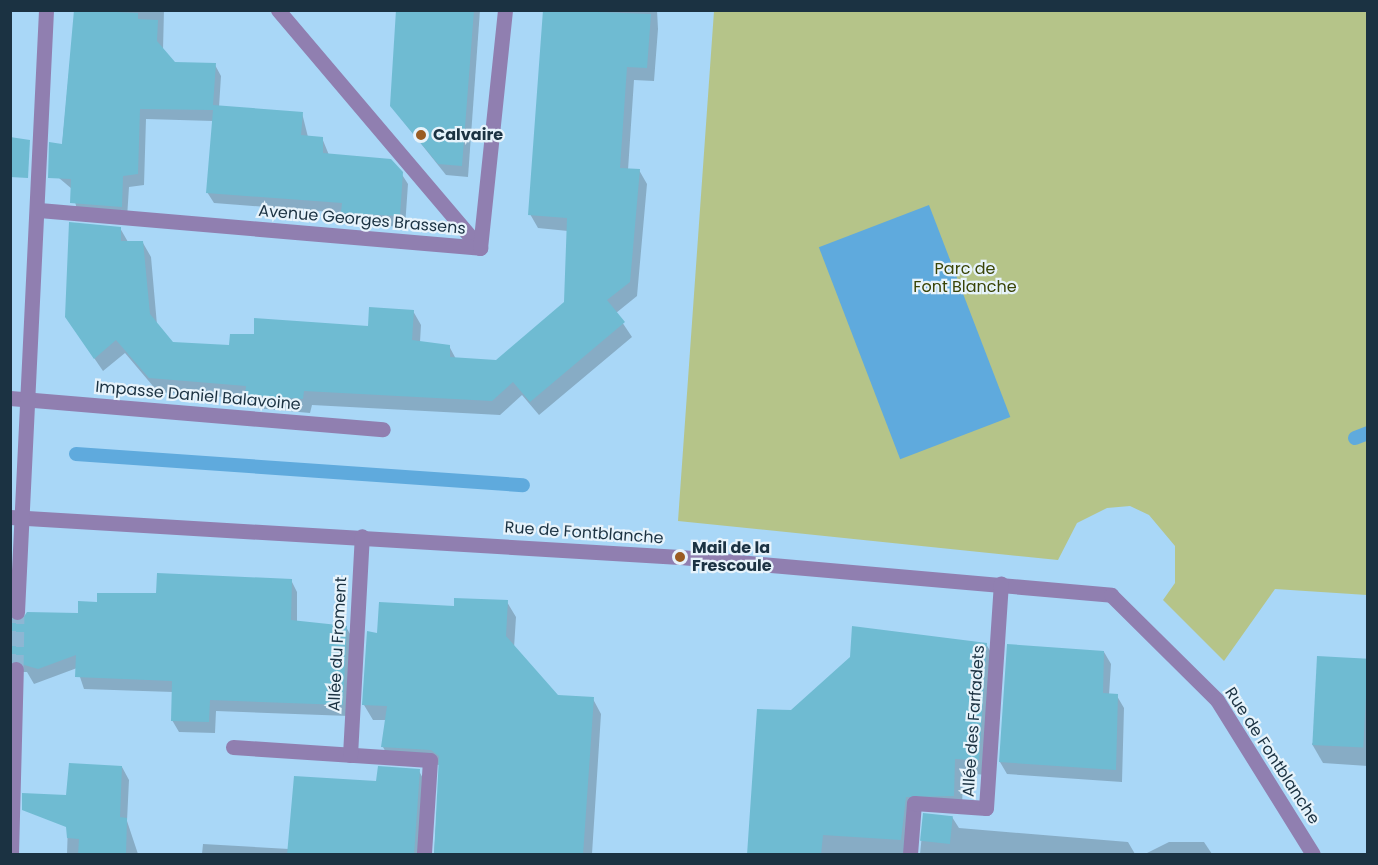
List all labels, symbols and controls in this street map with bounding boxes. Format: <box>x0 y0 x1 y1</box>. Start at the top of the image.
place label: Calvaire <box>433 125 503 145</box>
marker: Calvaire <box>414 128 428 142</box>
street label: Avenue Georges Brassens <box>258 201 466 239</box>
park label: Parc de Font Blanche <box>913 259 1017 297</box>
street label: Impasse Daniel Balavoine <box>95 377 301 415</box>
street label: Rue de Fontblanche <box>504 518 664 548</box>
place label: Mail de la Frescoule <box>692 538 772 576</box>
marker: Mail de la Frescoule <box>673 550 687 564</box>
street label: Allée du Froment <box>325 576 351 712</box>
street label: Allée des Farfadets <box>959 645 989 797</box>
street label: Rue de Fontblanche <box>1221 684 1323 828</box>

